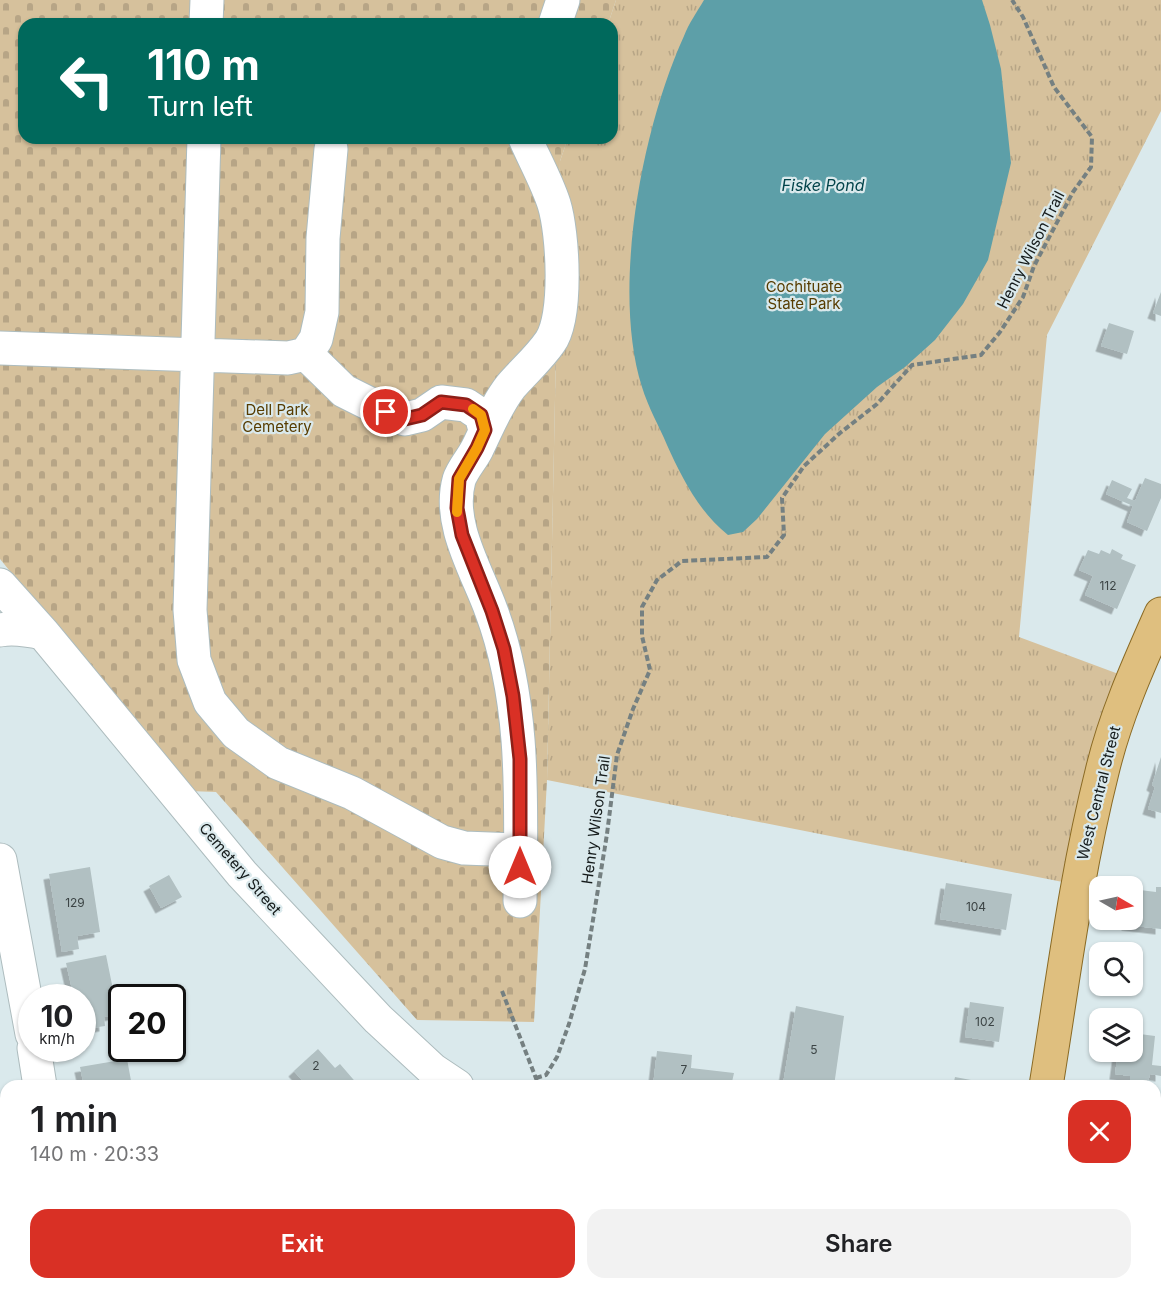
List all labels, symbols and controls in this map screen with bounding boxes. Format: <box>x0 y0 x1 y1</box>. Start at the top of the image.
text: 110 m <box>147 39 260 90</box>
icon: left <box>48 42 126 120</box>
text: Turn left <box>147 90 253 123</box>
water label: Fiske Pond <box>782 175 865 195</box>
street label: Henry Wilson Trail <box>993 188 1068 312</box>
park label: Cochituate State Park <box>766 277 842 313</box>
pin <box>360 386 411 437</box>
icon: arrive <box>369 395 402 428</box>
park label: Dell Park Cemetery <box>242 400 312 436</box>
house number: 112 <box>1099 578 1117 593</box>
street label: West Central Street <box>1073 724 1124 862</box>
street label: Henry Wilson Trail <box>577 754 614 885</box>
street label: Cemetery Street <box>195 819 286 919</box>
position arrow <box>488 835 552 899</box>
north arrow <box>1089 876 1143 930</box>
map controls <box>1089 876 1143 1062</box>
house number: 129 <box>65 895 85 910</box>
house number: 104 <box>966 899 986 914</box>
button: search <box>1089 942 1143 996</box>
speed limit sign: 20 <box>108 984 186 1062</box>
text: 10 <box>40 998 74 1034</box>
button: layers <box>1089 1008 1143 1062</box>
house number: 102 <box>975 1014 995 1029</box>
text: km/h <box>39 1029 75 1048</box>
house number: 5 <box>810 1042 818 1057</box>
house number: 2 <box>312 1058 320 1073</box>
house number: 7 <box>681 1062 688 1077</box>
text: 1 min <box>30 1097 118 1141</box>
button: close <box>1068 1100 1131 1163</box>
text: 140 m · 20:33 <box>30 1142 159 1166</box>
button: Exit <box>30 1209 575 1278</box>
button: Share <box>587 1209 1131 1278</box>

